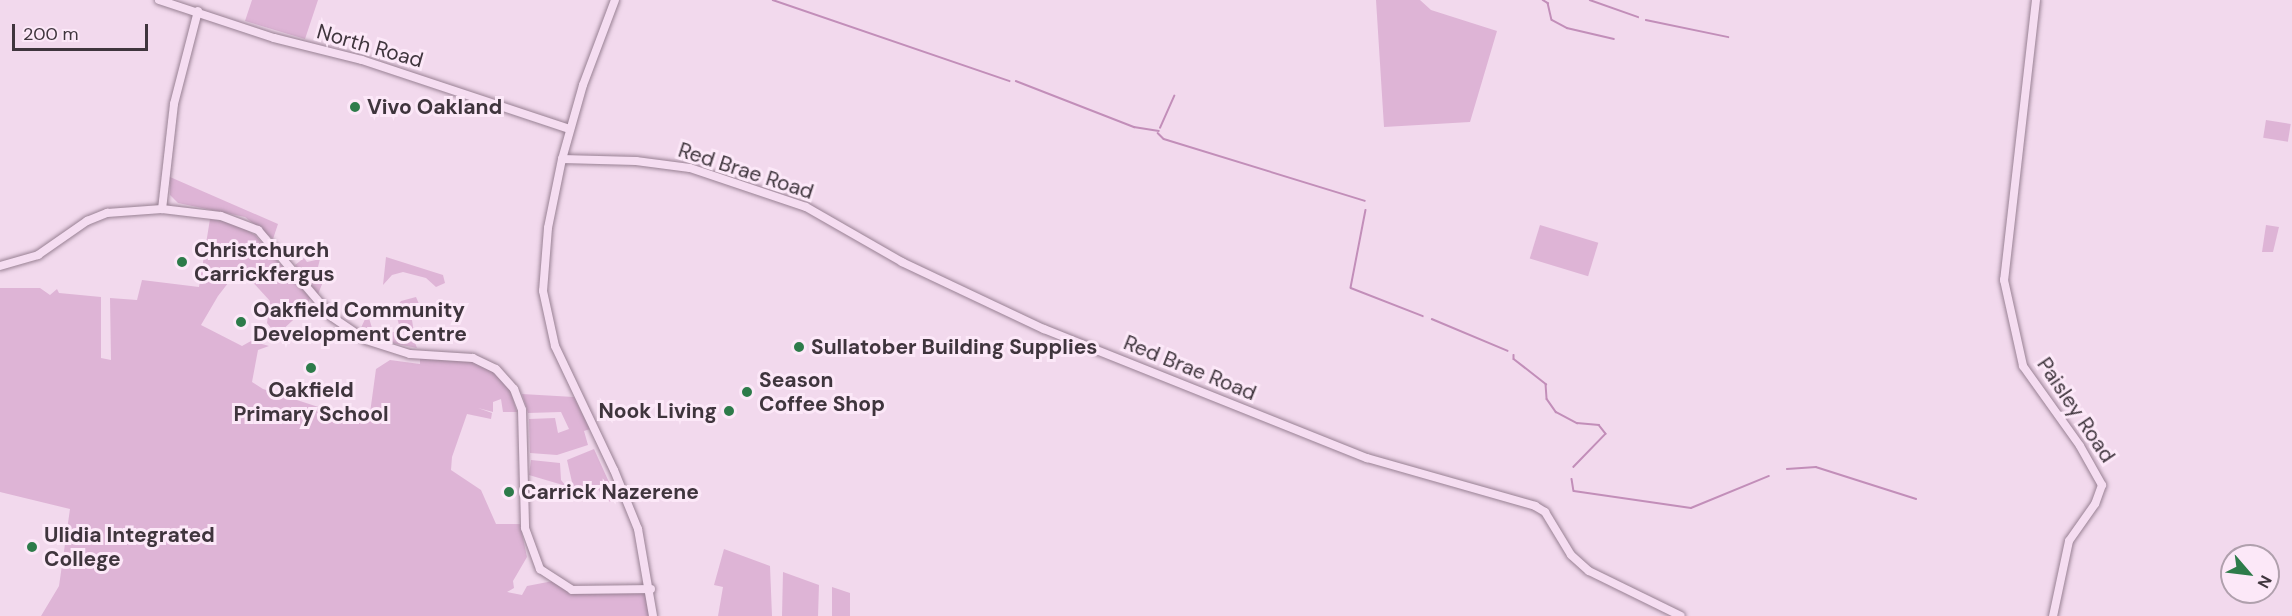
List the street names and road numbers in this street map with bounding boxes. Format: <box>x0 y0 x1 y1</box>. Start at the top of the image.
street label: North Road <box>314 19 426 73</box>
street label: Red Brae Road <box>675 137 817 205</box>
street label: Red Brae Road <box>1120 330 1260 406</box>
street label: Paisley Road <box>2032 353 2120 467</box>

